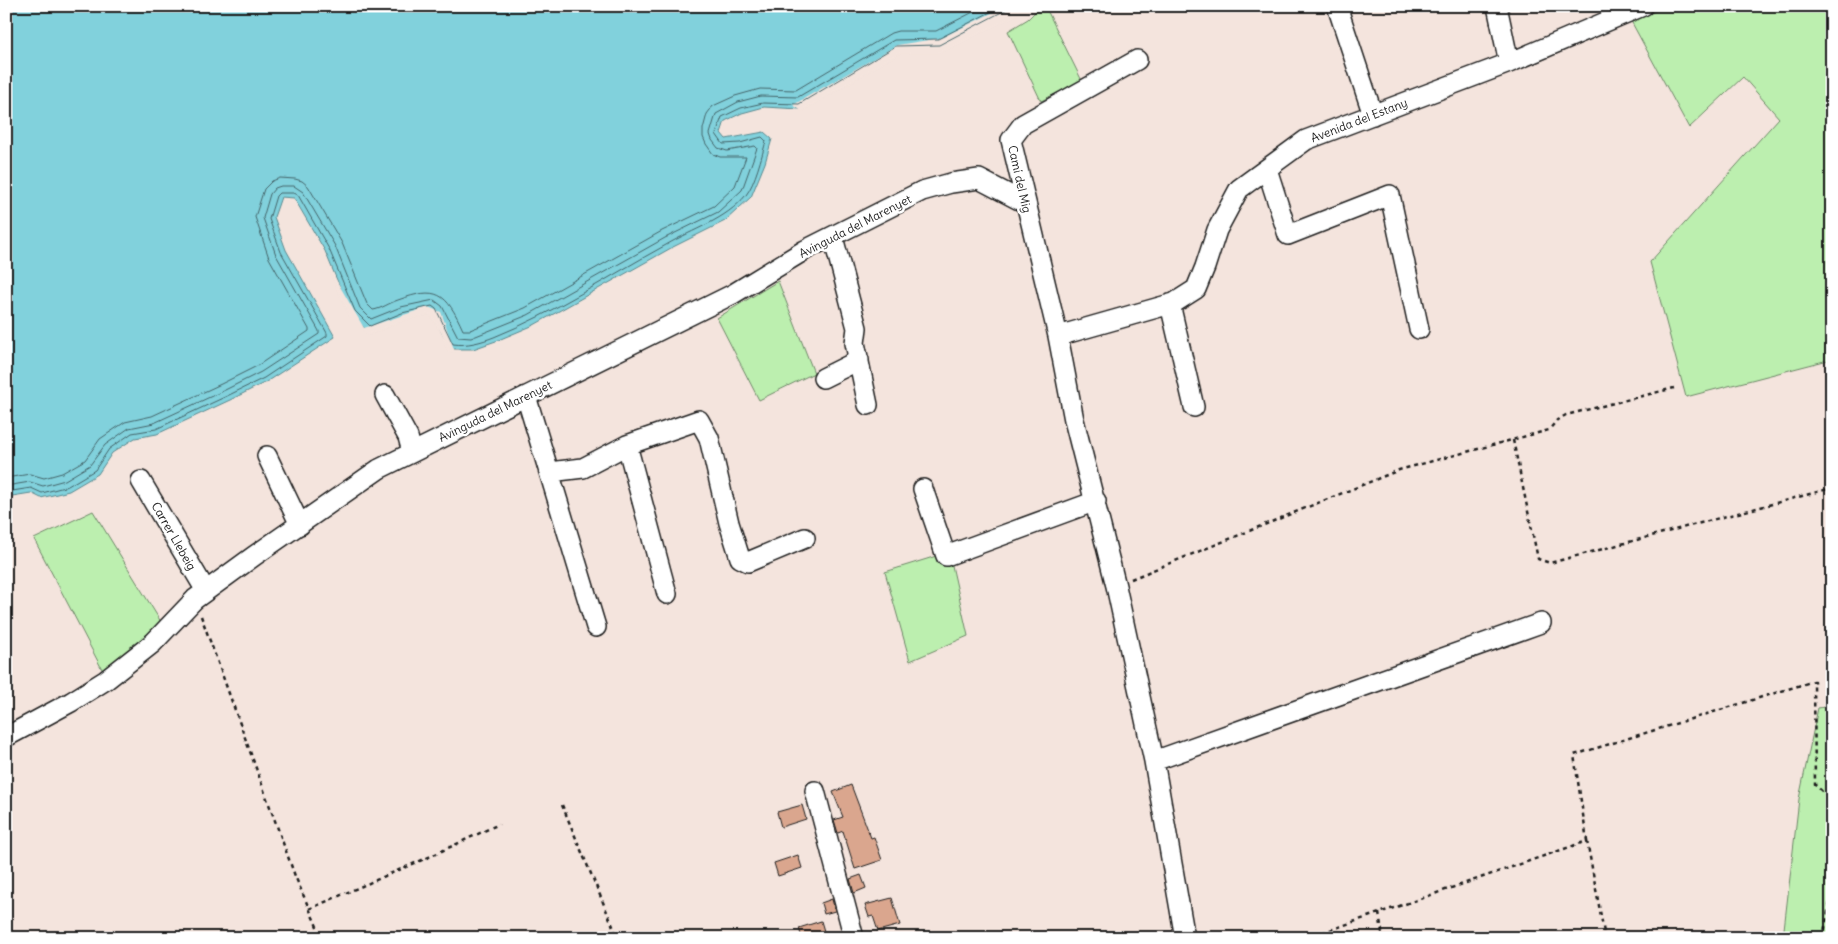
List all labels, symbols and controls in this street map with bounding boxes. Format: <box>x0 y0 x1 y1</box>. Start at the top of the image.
street label: Avenida del Estany <box>1308 95 1410 145</box>
street label: Camí del Mig <box>1005 144 1035 214</box>
street label: Avinguda del Marenyet <box>796 191 914 261</box>
street label: Avinguda del Marenyet <box>436 377 554 445</box>
street label: Carrer Llebeig <box>148 499 200 573</box>

